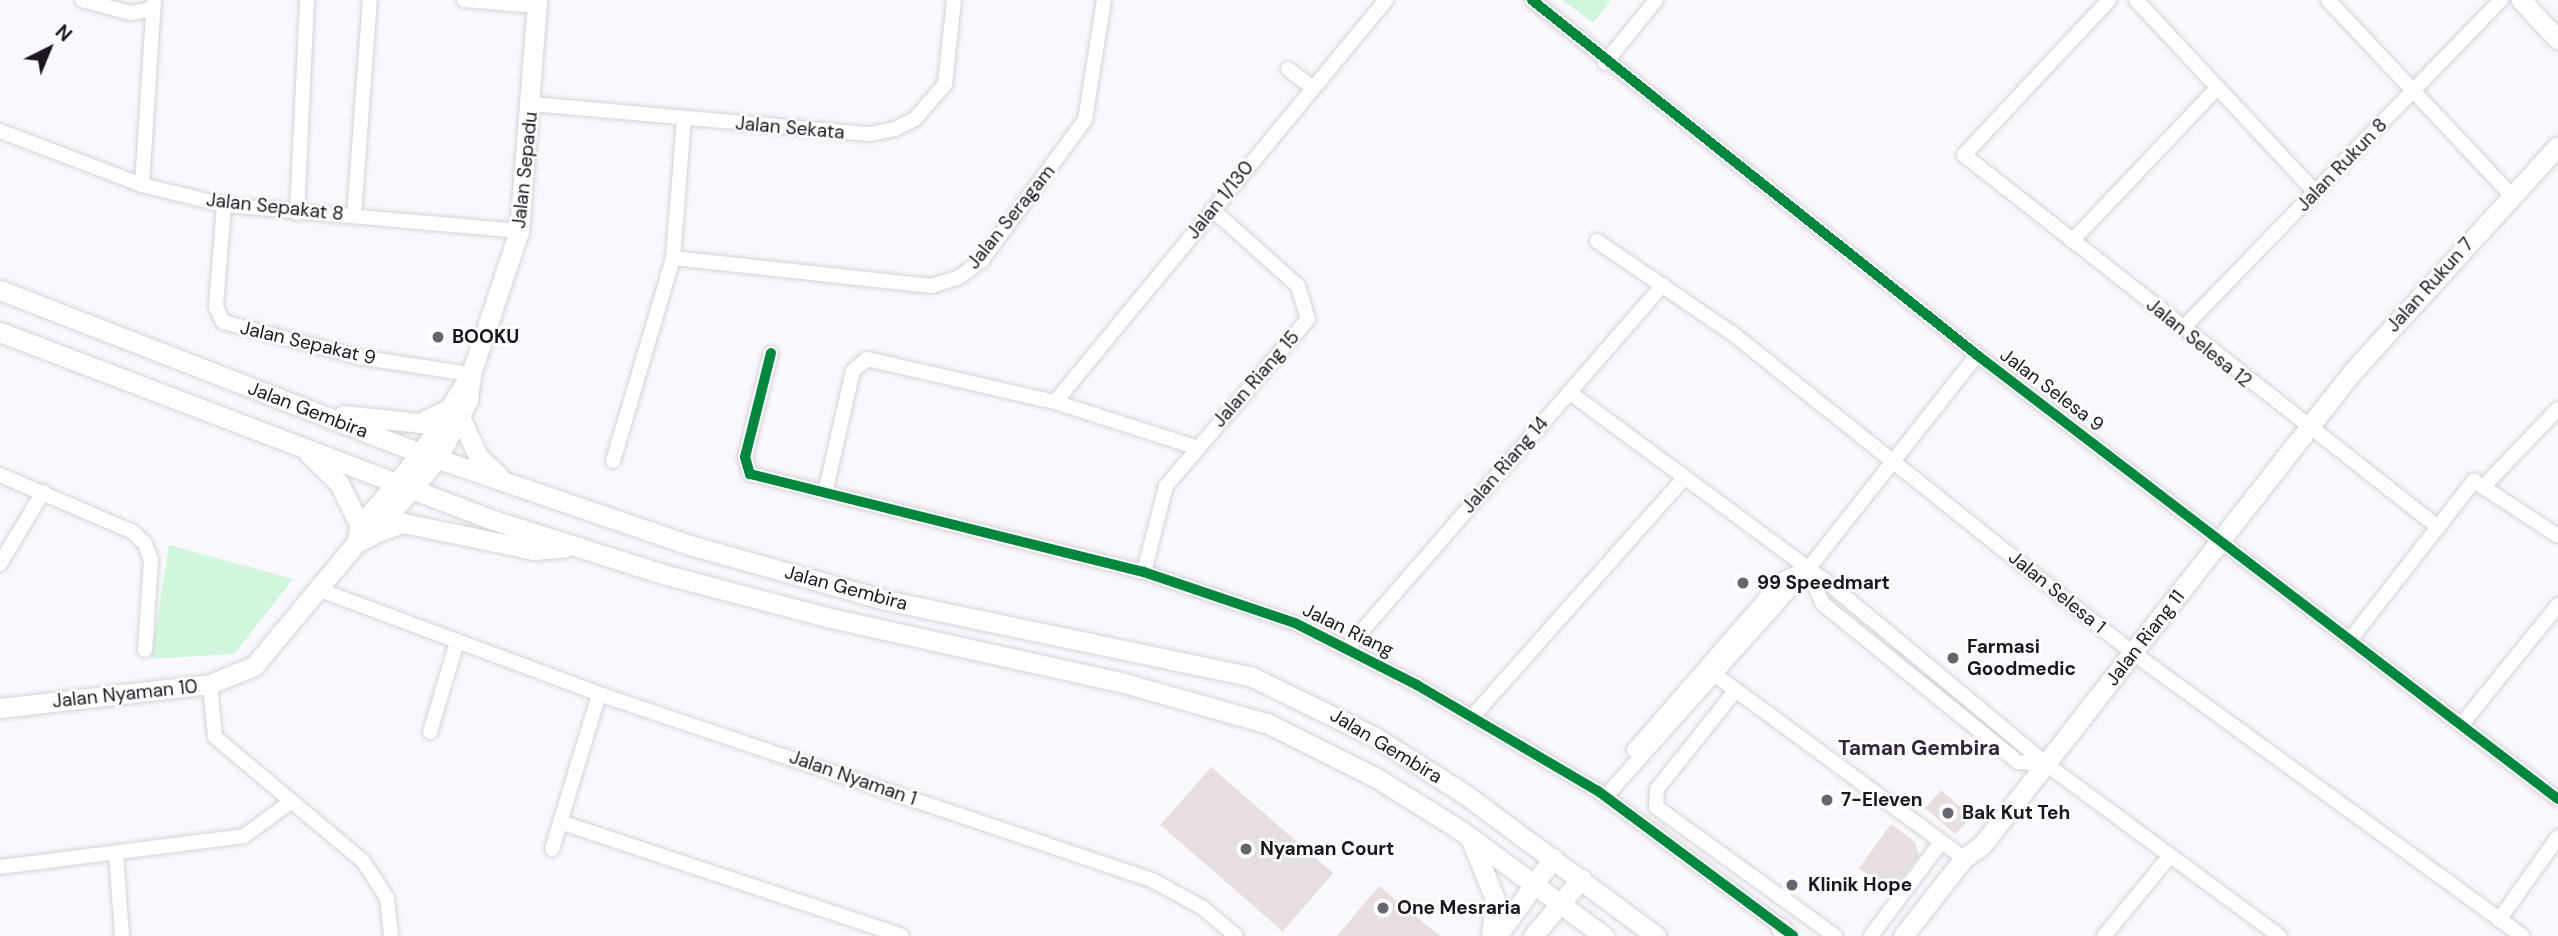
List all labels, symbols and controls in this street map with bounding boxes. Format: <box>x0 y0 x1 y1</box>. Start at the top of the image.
north arrow <box>14 14 84 84</box>
text: N <box>50 19 77 47</box>
street label: Jalan Sepadu <box>508 111 542 229</box>
street label: Jalan Sekata <box>734 112 846 144</box>
street label: Jalan Rukun 8 <box>2292 114 2392 216</box>
street label: Jalan 1/130 <box>1182 156 1258 244</box>
street label: Jalan Seragam <box>962 160 1060 274</box>
street label: Jalan Sepakat 8 <box>205 188 345 226</box>
street label: Jalan Rukun 7 <box>2382 233 2478 337</box>
street label: Jalan Selesa 12 <box>2142 294 2256 392</box>
street label: Jalan Sepakat 9 <box>238 316 378 370</box>
place label: BOOKU <box>452 326 519 348</box>
street label: Jalan Riang 15 <box>1208 326 1304 432</box>
marker: BOOKU <box>430 329 446 345</box>
street label: Jalan Selesa 9 <box>1996 344 2108 436</box>
street label: Jalan Gembira <box>245 377 371 443</box>
street label: Jalan Riang 14 <box>1457 412 1553 518</box>
street label: Jalan Selesa 1 <box>2004 546 2110 638</box>
street label: Jalan Gembira <box>782 561 910 615</box>
place label: 99 Speedmart <box>1757 572 1890 594</box>
marker: 99 Speedmart <box>1735 575 1751 591</box>
street label: Jalan Riang 11 <box>2101 586 2189 690</box>
street label: Jalan Riang <box>1299 598 1397 662</box>
place label: Farmasi Goodmedic <box>1967 636 2076 680</box>
marker: Farmasi Goodmedic <box>1945 650 1961 666</box>
street label: Jalan Nyaman 10 <box>51 675 199 713</box>
street label: Jalan Gembira <box>1326 704 1446 788</box>
district label: Taman Gembira <box>1838 735 2000 761</box>
street label: Jalan Nyaman 1 <box>786 746 920 810</box>
place label: 7-Eleven <box>1841 789 1923 811</box>
marker: 7-Eleven <box>1819 792 1835 808</box>
place label: Bak Kut Teh <box>1962 802 2070 824</box>
marker: Bak Kut Teh <box>1940 805 1956 821</box>
place label: Nyaman Court <box>1260 838 1394 860</box>
marker: Nyaman Court <box>1238 841 1254 857</box>
place label: Klinik Hope <box>1808 874 1912 896</box>
marker: Klinik Hope <box>1782 875 1802 895</box>
place label: One Mesraria <box>1397 897 1521 919</box>
marker: One Mesraria <box>1375 900 1391 916</box>

